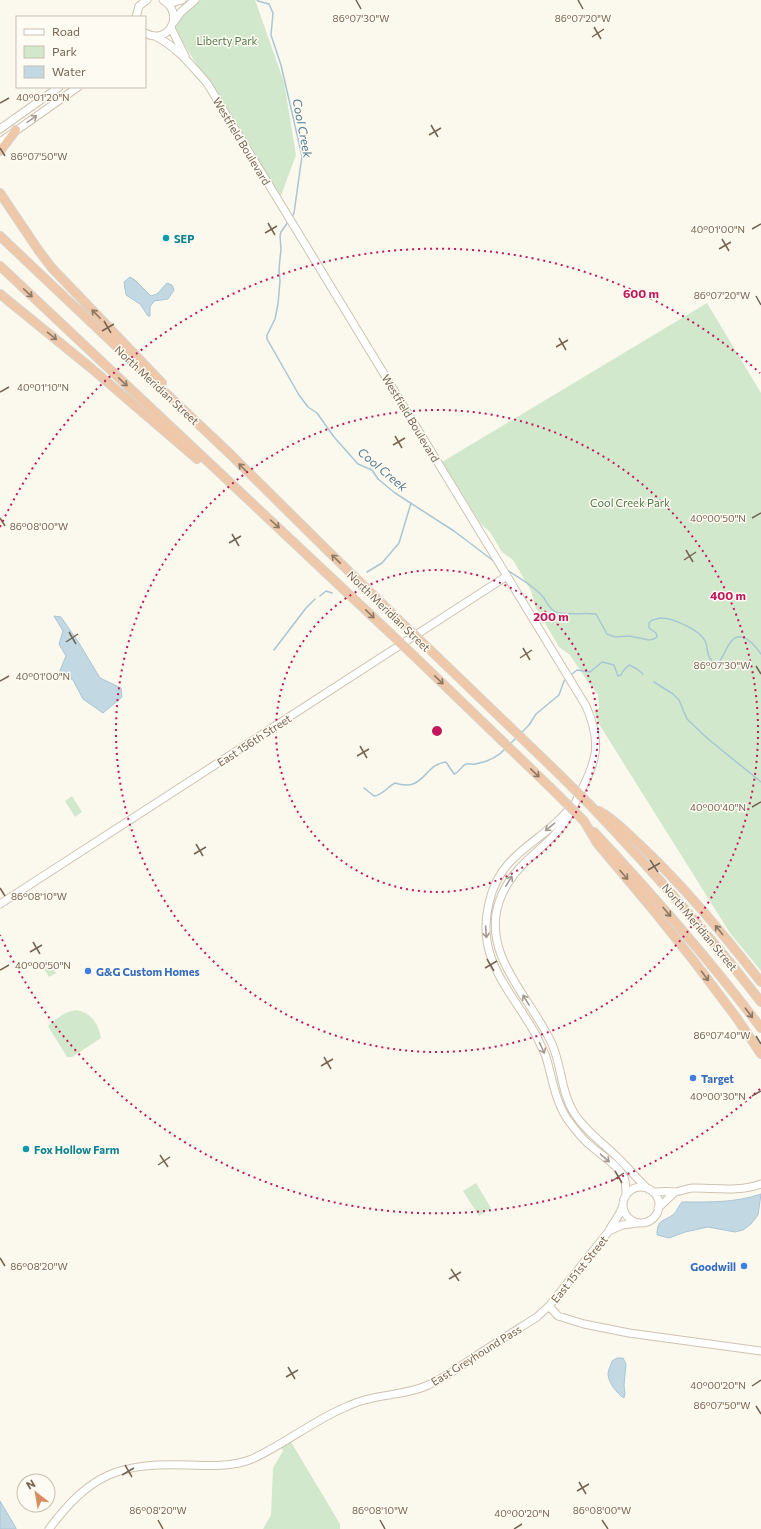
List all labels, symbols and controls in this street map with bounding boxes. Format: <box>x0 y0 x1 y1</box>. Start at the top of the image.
text: 86°07'30"W <box>333 12 389 24</box>
text: 86°07'20"W <box>555 12 611 24</box>
legend <box>16 16 146 88</box>
text: Road <box>52 24 80 38</box>
park label: Liberty Park <box>196 34 258 47</box>
text: Park <box>52 44 78 58</box>
text: Water <box>52 64 86 78</box>
text: 40°01'20"N <box>16 91 70 103</box>
street label: Westfield Boulevard <box>211 95 273 187</box>
water label: Cool Creek <box>290 97 316 159</box>
one-way arrow <box>26 115 37 123</box>
text: 86°07'50"W <box>11 150 67 162</box>
text: 40°01'00"N <box>691 223 745 235</box>
place label: SEP <box>174 232 194 245</box>
marker: SEP <box>161 233 171 243</box>
text: 600 m <box>623 286 659 300</box>
one-way arrow <box>23 288 33 298</box>
text: 86°07'20"W <box>694 289 750 301</box>
one-way arrow <box>91 309 101 319</box>
one-way arrow <box>46 332 57 341</box>
street label: North Meridian Street <box>112 343 202 428</box>
street label: Westfield Boulevard <box>380 372 442 464</box>
one-way arrow <box>118 377 128 387</box>
text: 40°01'10"N <box>17 381 69 393</box>
water label: Cool Creek <box>356 444 411 494</box>
one-way arrow <box>238 463 248 473</box>
park label: Cool Creek Park <box>590 496 670 509</box>
text: 40°00'50"N <box>690 512 746 524</box>
one-way arrow <box>270 519 280 528</box>
text: 86°08'00"W <box>10 520 68 532</box>
one-way arrow <box>331 554 341 564</box>
street label: North Meridian Street <box>345 568 433 654</box>
text: 400 m <box>710 588 746 602</box>
one-way arrow <box>365 609 375 618</box>
text: 200 m <box>533 609 569 623</box>
text: 86°07'30"W <box>694 659 750 671</box>
text: 40°01'00"N <box>16 670 70 682</box>
one-way arrow <box>434 675 444 685</box>
street label: East 156th Street <box>215 711 294 769</box>
centre of rings <box>430 724 444 738</box>
one-way arrow <box>530 768 540 778</box>
text: 40°00'40"N <box>690 801 746 813</box>
one-way arrow <box>545 823 556 831</box>
one-way arrow <box>619 870 629 880</box>
one-way arrow <box>505 876 513 887</box>
street label: North Meridian Street <box>660 881 741 974</box>
text: 86°08'10"W <box>11 890 67 902</box>
one-way arrow <box>663 907 672 917</box>
one-way arrow <box>483 925 490 938</box>
one-way arrow <box>715 925 723 936</box>
text: 40°00'50"N <box>15 959 71 971</box>
place label: G&G Custom Homes <box>96 965 200 978</box>
marker: G&G Custom Homes <box>83 966 93 976</box>
one-way arrow <box>701 971 709 982</box>
one-way arrow <box>522 995 531 1006</box>
one-way arrow <box>745 1007 754 1018</box>
text: 86°07'40"W <box>693 1029 751 1041</box>
one-way arrow <box>539 1042 546 1054</box>
place label: Target <box>701 1072 734 1085</box>
marker: Target <box>688 1073 698 1083</box>
text: 40°00'30"N <box>690 1090 746 1102</box>
place label: Fox Hollow Farm <box>34 1143 120 1156</box>
marker: Fox Hollow Farm <box>21 1144 31 1154</box>
one-way arrow <box>600 1153 610 1162</box>
street label: East 151st Street <box>548 1233 610 1305</box>
text: 86°08'20"W <box>10 1260 68 1272</box>
place label: Goodwill <box>690 1260 736 1273</box>
marker: Goodwill <box>739 1261 749 1271</box>
street label: East Greyhound Pass <box>428 1322 524 1388</box>
text: 40°00'20"N <box>690 1379 746 1391</box>
text: 86°07'50"W <box>694 1399 750 1411</box>
north arrow <box>16 1473 56 1513</box>
text: N <box>24 1476 37 1492</box>
text: 86°08'20"W <box>129 1504 187 1516</box>
text: 86°08'10"W <box>352 1504 408 1516</box>
text: 86°08'00"W <box>573 1504 631 1516</box>
text: 40°00'20"N <box>494 1507 550 1519</box>

